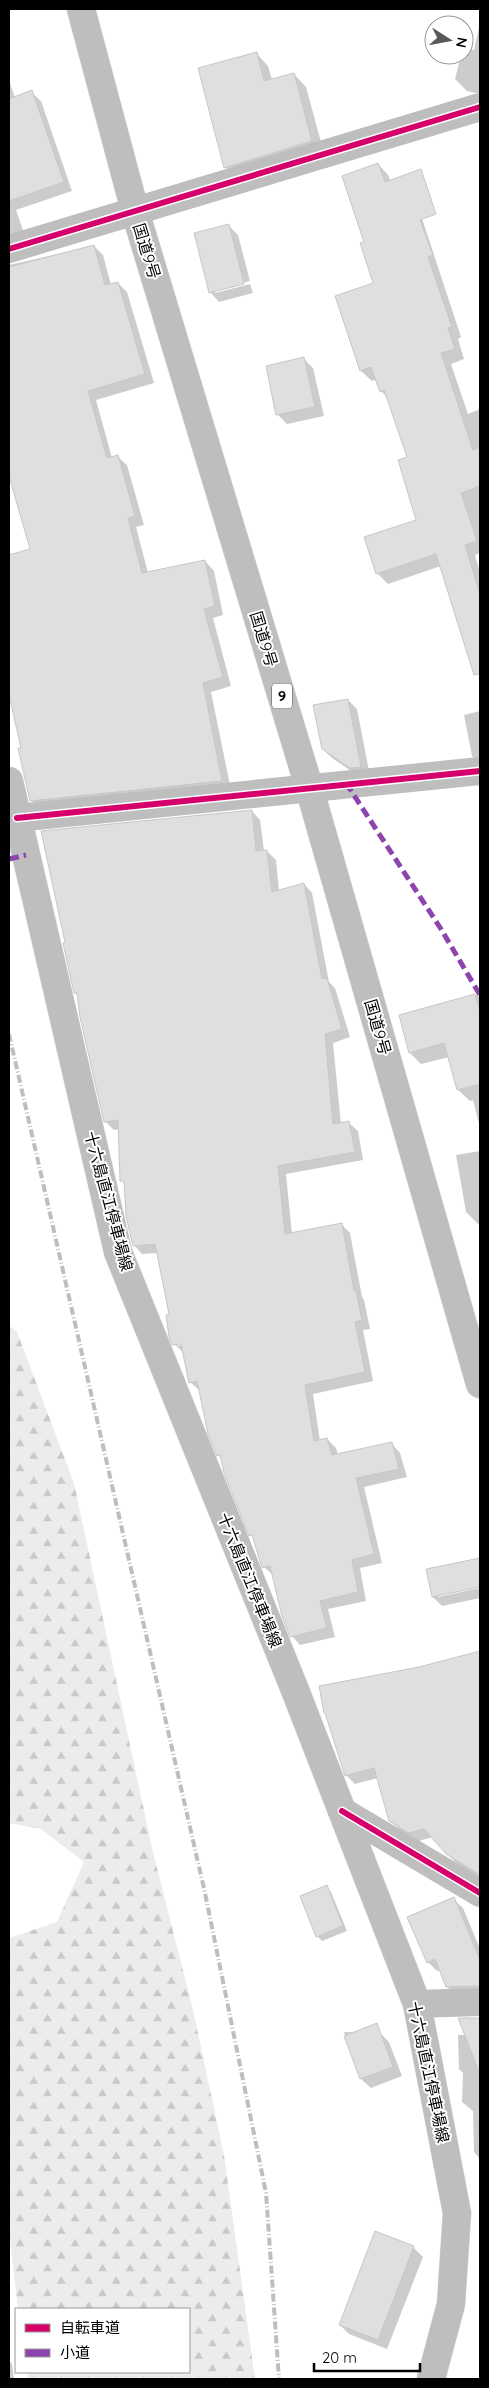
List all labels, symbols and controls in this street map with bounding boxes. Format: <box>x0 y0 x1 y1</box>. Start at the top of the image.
north arrow <box>424 15 474 65</box>
text: N <box>452 36 472 49</box>
street label: 国道9号 <box>129 221 165 281</box>
street label: 国道9号 <box>246 609 282 669</box>
road number: 9 <box>272 684 292 708</box>
street label: 国道9号 <box>361 997 395 1057</box>
street label: 十六島直江停車場線 <box>81 1129 137 1273</box>
street label: 十六島直江停車場線 <box>214 1509 286 1651</box>
street label: 十六島直江停車場線 <box>404 1999 454 2145</box>
legend <box>15 2308 190 2373</box>
text: 自転車道 <box>60 2318 120 2337</box>
scale bar <box>314 2340 420 2372</box>
text: 小道 <box>60 2343 90 2362</box>
text: 20 m <box>322 2348 357 2367</box>

